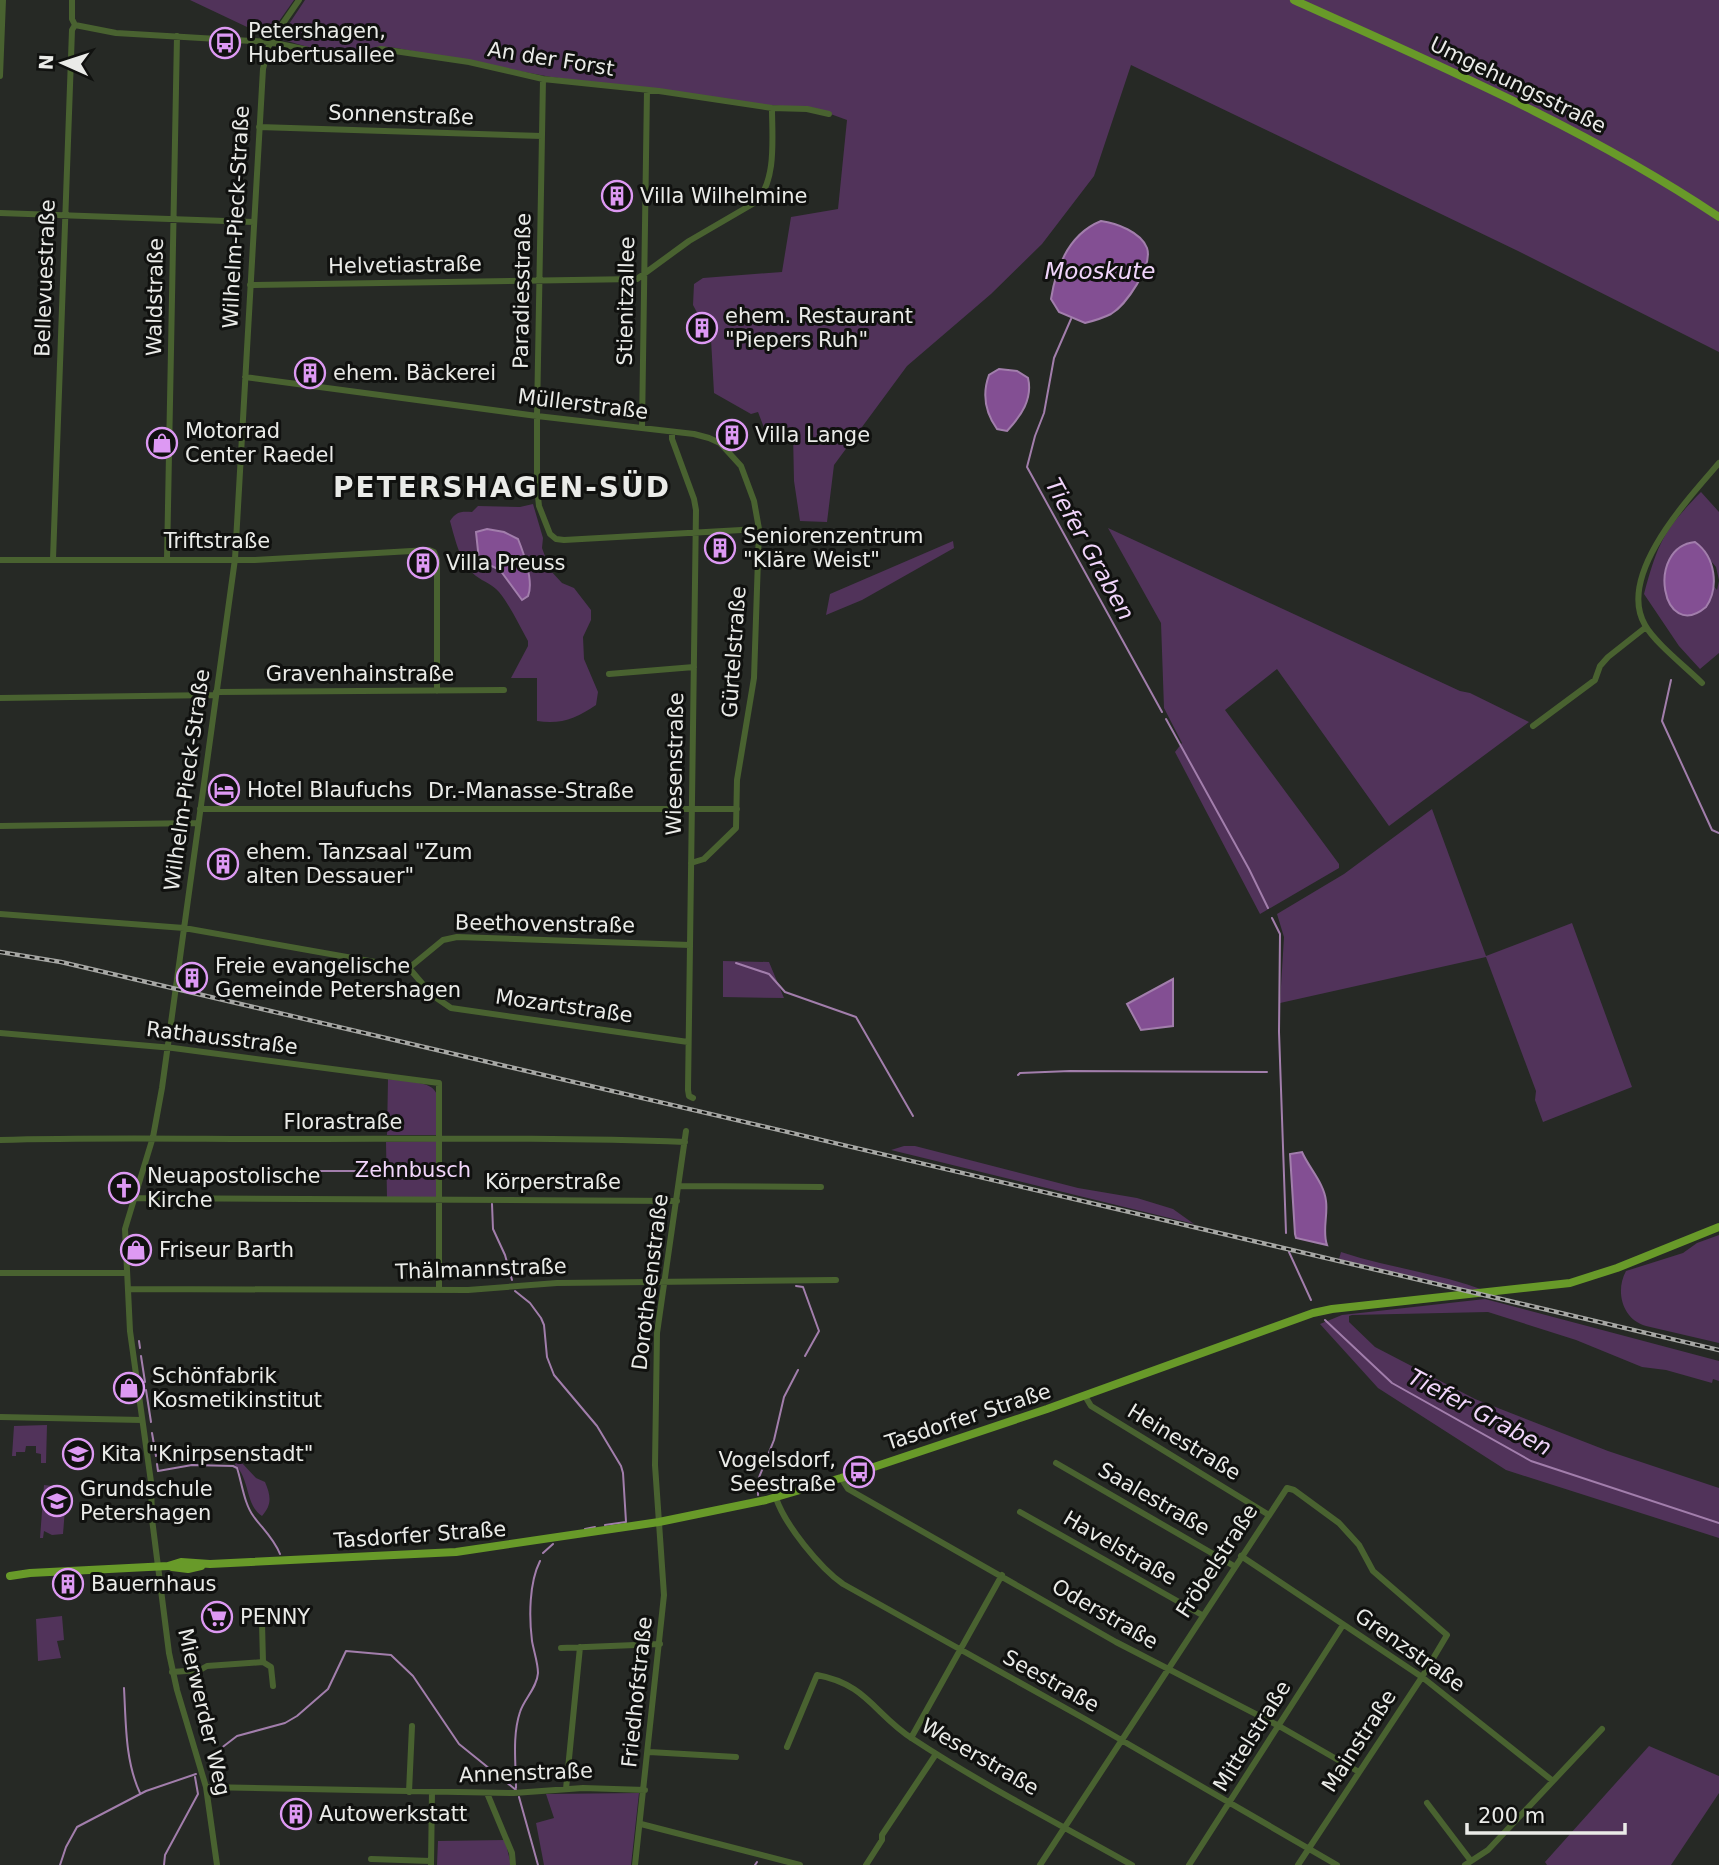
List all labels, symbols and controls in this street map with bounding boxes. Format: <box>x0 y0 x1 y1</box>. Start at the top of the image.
place label: Petershagen, Hubertusallee <box>248 19 395 67</box>
bus stop icon: Petershagen, Hubertusallee <box>208 26 242 60</box>
north arrow <box>28 28 98 98</box>
street label: Umgehungsstraße <box>1426 32 1610 138</box>
street label: An der Forst <box>486 37 616 81</box>
text: N <box>35 54 57 71</box>
street label: Sonnenstraße <box>328 100 474 130</box>
street label: Wilhelm-Pieck-Straße <box>218 105 254 329</box>
building icon: Villa Wilhelmine <box>600 179 634 213</box>
place label: Villa Wilhelmine <box>640 184 808 208</box>
street label: Bellevuestraße <box>30 199 60 357</box>
street label: Paradiesstraße <box>509 213 535 369</box>
street label: Stienitzallee <box>613 236 639 366</box>
street label: Waldstraße <box>142 238 168 356</box>
street label: Helvetiastraße <box>328 252 482 278</box>
water label: Mooskute <box>1044 258 1156 284</box>
place label: ehem. Restaurant "Piepers Ruh" <box>725 304 913 352</box>
building icon: ehem. Restaurant "Piepers Ruh" <box>685 311 719 345</box>
building icon: ehem. Bäckerei <box>293 356 327 390</box>
place label: ehem. Bäckerei <box>333 361 496 385</box>
street label: Müllerstraße <box>516 384 650 424</box>
building icon: Villa Lange <box>715 418 749 452</box>
place label: Motorrad Center Raedel <box>185 419 334 467</box>
place label: Villa Lange <box>755 423 870 447</box>
shop icon: Motorrad Center Raedel <box>145 426 179 460</box>
district label: PETERSHAGEN-SÜD <box>333 470 671 504</box>
water label: Tiefer Graben <box>1040 473 1140 625</box>
place label: Seniorenzentrum "Kläre Weist" <box>743 524 924 572</box>
street label: Triftstraße <box>163 529 270 553</box>
building icon: Seniorenzentrum "Kläre Weist" <box>703 531 737 565</box>
building icon: Villa Preuss <box>406 546 440 580</box>
place label: Villa Preuss <box>446 551 566 575</box>
street label: Gürtelstraße <box>717 585 751 719</box>
street label: Gravenhainstraße <box>266 662 454 686</box>
street label: Wilhelm-Pieck-Straße <box>160 668 214 892</box>
street label: Wiesenstraße <box>662 692 688 836</box>
hotel icon: Hotel Blaufuchs <box>207 773 241 807</box>
place label: Hotel Blaufuchs <box>247 778 412 802</box>
street label: Dr.-Manasse-Straße <box>428 779 634 803</box>
place label: ehem. Tanzsaal "Zum alten Dessauer" <box>246 840 473 888</box>
building icon: ehem. Tanzsaal "Zum alten Dessauer" <box>206 847 240 881</box>
street label: Beethovenstraße <box>455 910 635 938</box>
place label: Freie evangelische Gemeinde Petershagen <box>215 954 461 1002</box>
building icon: Freie evangelische Gemeinde Petershagen <box>175 961 209 995</box>
street label: Mozartstraße <box>494 984 634 1028</box>
street label: Rathausstraße <box>145 1017 299 1059</box>
street label: Florastraße <box>283 1110 403 1134</box>
park label: Zehnbusch <box>355 1158 471 1182</box>
place label: Neuapostolische Kirche <box>147 1164 320 1212</box>
street label: Körperstraße <box>485 1170 621 1194</box>
church icon: Neuapostolische Kirche <box>107 1171 141 1205</box>
street label: Dorotheenstraße <box>627 1192 673 1372</box>
shop icon: Friseur Barth <box>119 1233 153 1267</box>
place label: Friseur Barth <box>159 1238 294 1262</box>
street label: Thälmannstraße <box>394 1254 567 1284</box>
water label: Tiefer Graben <box>1404 1363 1556 1461</box>
place label: Schönfabrik Kosmetikinstitut <box>152 1364 322 1412</box>
shop icon: Schönfabrik Kosmetikinstitut <box>112 1371 146 1405</box>
street label: Tasdorfer Straße <box>881 1379 1054 1455</box>
street label: Heinestraße <box>1123 1399 1245 1485</box>
school or university icon: Kita "Knirpsenstadt" <box>61 1437 95 1471</box>
place label: Kita "Knirpsenstadt" <box>101 1442 313 1466</box>
place label: Vogelsdorf, Seestraße <box>719 1448 836 1496</box>
bus stop icon: Vogelsdorf, Seestraße <box>842 1455 876 1489</box>
street label: Saalestraße <box>1094 1457 1214 1541</box>
place label: Grundschule Petershagen <box>80 1477 213 1525</box>
school or university icon: Grundschule Petershagen <box>40 1484 74 1518</box>
street label: Fröbelstraße <box>1171 1500 1263 1622</box>
street label: Havelstraße <box>1059 1506 1181 1590</box>
street label: Tasdorfer Straße <box>332 1517 507 1553</box>
building icon: Bauernhaus <box>51 1567 85 1601</box>
place label: Bauernhaus <box>91 1572 217 1596</box>
street label: Oderstraße <box>1048 1574 1162 1654</box>
supermarket icon: PENNY <box>200 1600 234 1634</box>
street label: Grenzstraße <box>1350 1603 1470 1697</box>
place label: PENNY <box>240 1605 310 1629</box>
street label: Friedhofstraße <box>617 1615 657 1769</box>
street label: Mierwerder Weg <box>173 1626 235 1798</box>
street label: Seestraße <box>999 1645 1103 1717</box>
street label: Mittelstraße <box>1208 1676 1296 1796</box>
street label: Mainstraße <box>1317 1685 1401 1797</box>
street label: Weserstraße <box>917 1714 1043 1800</box>
street label: Annenstraße <box>459 1759 593 1787</box>
scale bar <box>1467 1792 1624 1836</box>
building icon: Autowerkstatt <box>279 1797 313 1831</box>
place label: Autowerkstatt <box>319 1802 467 1826</box>
text: 200 m <box>1478 1804 1545 1828</box>

